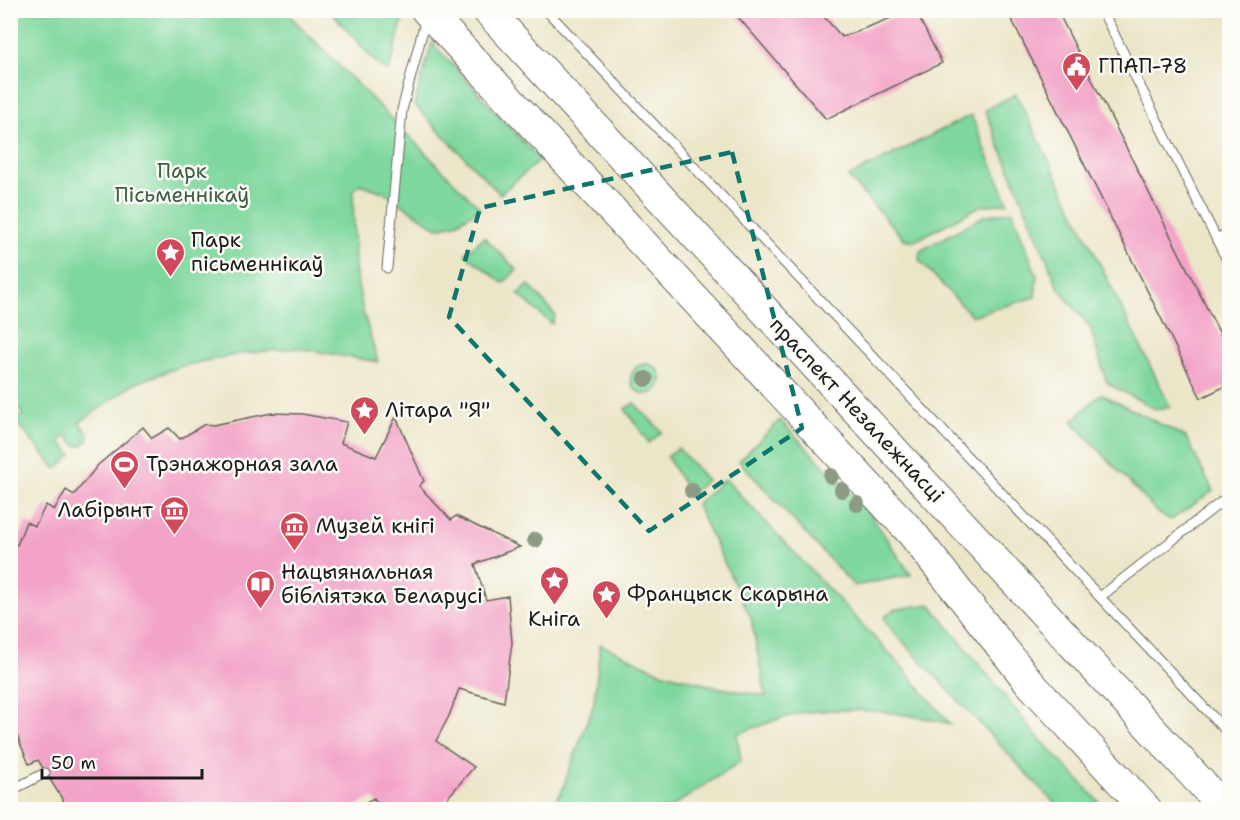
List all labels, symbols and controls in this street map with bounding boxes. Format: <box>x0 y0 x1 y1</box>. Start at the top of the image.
public building icon: ГПАП-78 <box>1061 50 1093 92</box>
place label: ГПАП-78 <box>1098 52 1187 80</box>
park label: Парк Пісьменнікаў <box>115 157 249 209</box>
place label: Парк пісьменнікаў <box>191 226 324 278</box>
place icon: Парк пісьменнікаў <box>154 236 186 278</box>
street label: праспект Незалежнасці <box>764 311 950 509</box>
place icon: Літара "Я" <box>348 394 380 436</box>
place label: Літара "Я" <box>385 396 490 424</box>
sports icon: Трэнажорная зала <box>109 448 141 490</box>
place label: Трэнажорная зала <box>146 450 338 478</box>
museum icon: Лабірынт <box>158 494 190 536</box>
place label: Лабірынт <box>58 496 153 524</box>
museum icon: Музей кнігі <box>279 510 311 552</box>
place label: Музей кнігі <box>316 512 435 540</box>
place label: Нацыянальная бібліятэка Беларусі <box>281 558 483 610</box>
place icon: Кніга <box>538 564 570 606</box>
library icon: Нацыянальная бібліятэка Беларусі <box>244 568 276 610</box>
place icon: Францыск Скарына <box>590 578 622 620</box>
place label: Францыск Скарына <box>627 580 828 608</box>
place label: Кніга <box>528 605 580 633</box>
scale bar <box>42 742 202 780</box>
text: 50 m <box>51 751 96 775</box>

